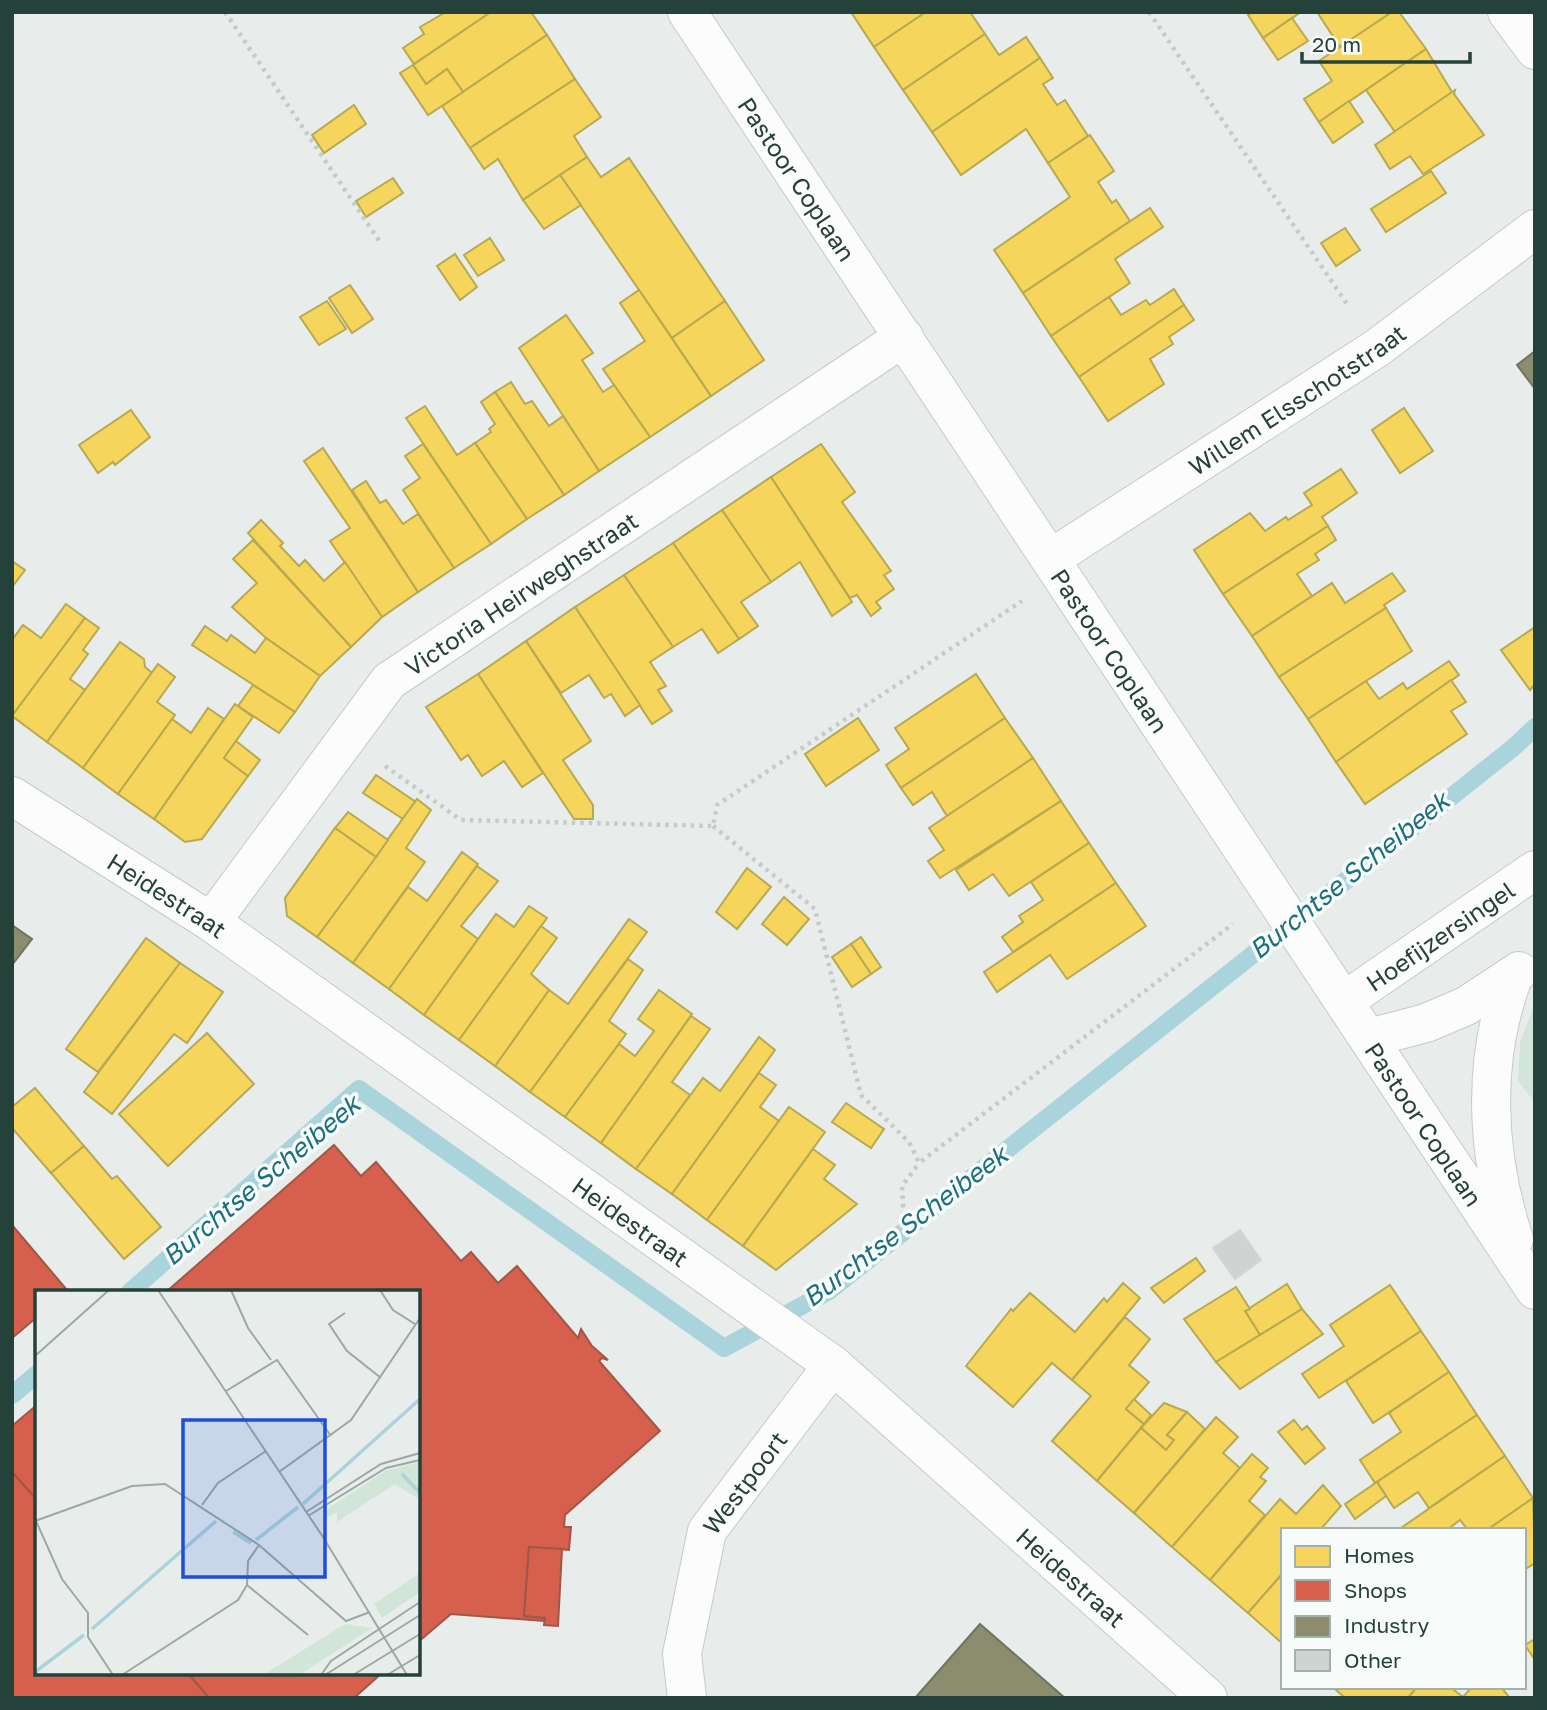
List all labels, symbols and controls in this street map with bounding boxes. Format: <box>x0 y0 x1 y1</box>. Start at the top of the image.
scale bar <box>1302 21 1470 65</box>
text: 20 m <box>1312 31 1361 57</box>
street label: Pastoor Coplaan <box>733 91 862 266</box>
street label: Willem Elsschotstraat <box>1183 317 1411 480</box>
street label: Victoria Heirweghstraat <box>399 505 643 681</box>
street label: Pastoor Coplaan <box>1046 563 1175 738</box>
water label: Burchtse Scheibeek <box>1243 783 1457 965</box>
street label: Heidestraat <box>103 846 233 943</box>
street label: Hoefijzersingel <box>1360 874 1520 997</box>
street label: Pastoor Coplaan <box>1360 1036 1489 1211</box>
water label: Burchtse Scheibeek <box>156 1087 368 1272</box>
water label: Burchtse Scheibeek <box>796 1137 1015 1313</box>
street label: Heidestraat <box>567 1170 694 1272</box>
inset map <box>35 1290 420 1675</box>
street label: Westpoort <box>696 1425 792 1539</box>
street label: Heidestraat <box>1011 1521 1132 1632</box>
legend <box>1281 1528 1526 1689</box>
text: Homes <box>1344 1542 1414 1568</box>
text: Shops <box>1344 1577 1407 1603</box>
text: Industry <box>1344 1612 1429 1638</box>
text: Other <box>1344 1647 1401 1673</box>

